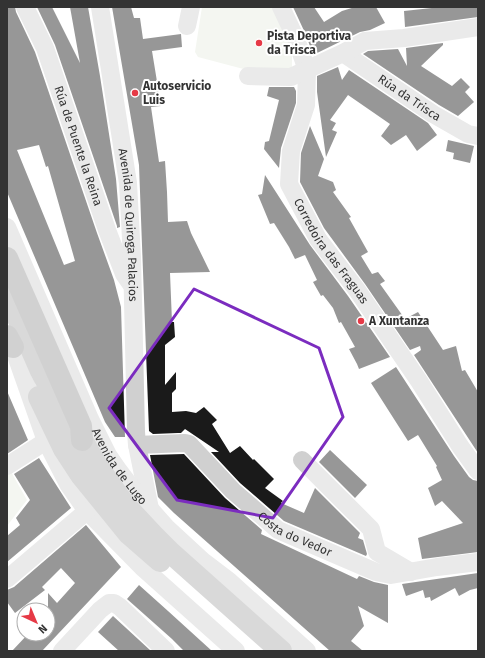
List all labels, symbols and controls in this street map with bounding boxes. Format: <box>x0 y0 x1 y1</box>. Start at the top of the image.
place label: Pista Deportiva da Trisca <box>267 29 352 57</box>
marker: Pista Deportiva da Trisca <box>254 38 264 48</box>
street label: Rúa da Trisca <box>375 72 443 124</box>
place label: Autoservicio Luis <box>142 79 211 107</box>
street label: Rúa de Puente la Reina <box>51 84 105 208</box>
marker: Autoservicio Luis <box>130 88 140 98</box>
street label: Avenida de Quiroga Palacios <box>116 147 140 302</box>
street label: Corredoira das Fraguas <box>291 196 371 307</box>
place label: A Xuntanza <box>368 314 430 328</box>
marker: A Xuntanza <box>356 316 366 326</box>
street label: Avenida de Lugo <box>89 426 150 507</box>
street label: Costa do Vedor <box>255 509 334 559</box>
north arrow <box>16 602 56 642</box>
text: N <box>35 622 50 636</box>

